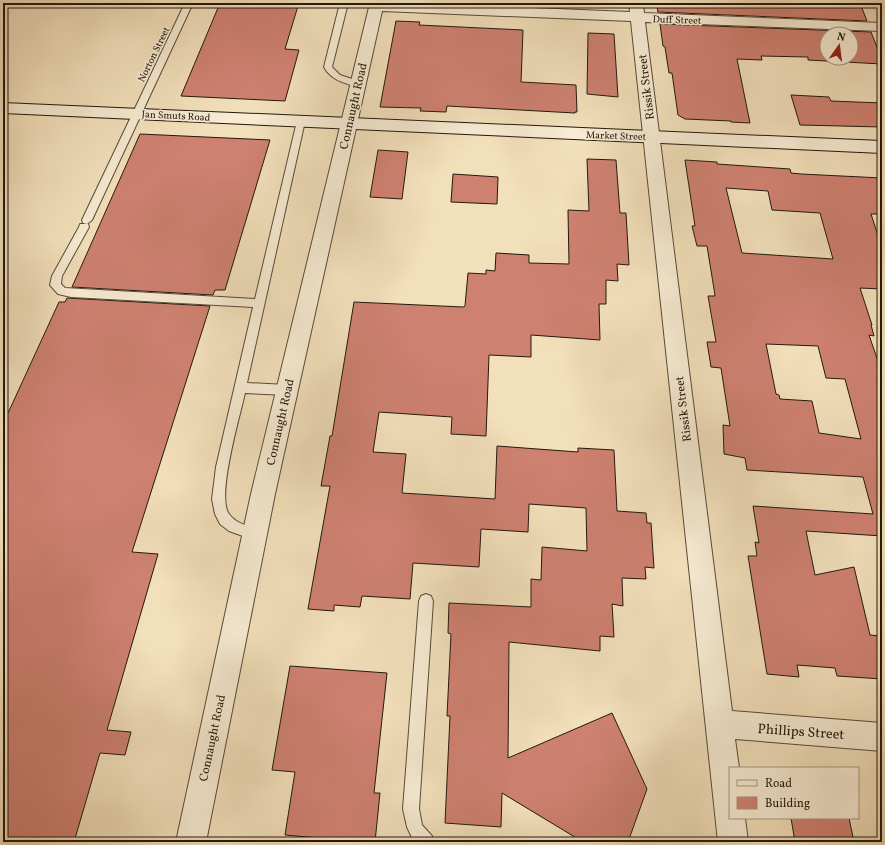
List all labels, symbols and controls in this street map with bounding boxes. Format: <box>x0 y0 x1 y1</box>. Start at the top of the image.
street label: Duff Street <box>652 12 702 28</box>
street label: Norton Street <box>134 24 174 84</box>
north arrow <box>819 26 859 66</box>
text: N <box>835 30 847 46</box>
street label: Rissik Street <box>635 53 659 121</box>
street label: Connaught Road <box>336 61 372 151</box>
street label: Jan Smuts Road <box>141 107 211 125</box>
street label: Market Street <box>586 128 647 144</box>
street label: Rissik Street <box>672 375 696 443</box>
street label: Connaught Road <box>263 377 299 467</box>
street label: Connaught Road <box>196 693 230 783</box>
street label: Phillips Street <box>757 720 845 745</box>
legend <box>729 767 859 819</box>
text: Road <box>765 776 792 792</box>
text: Building <box>765 796 810 812</box>

